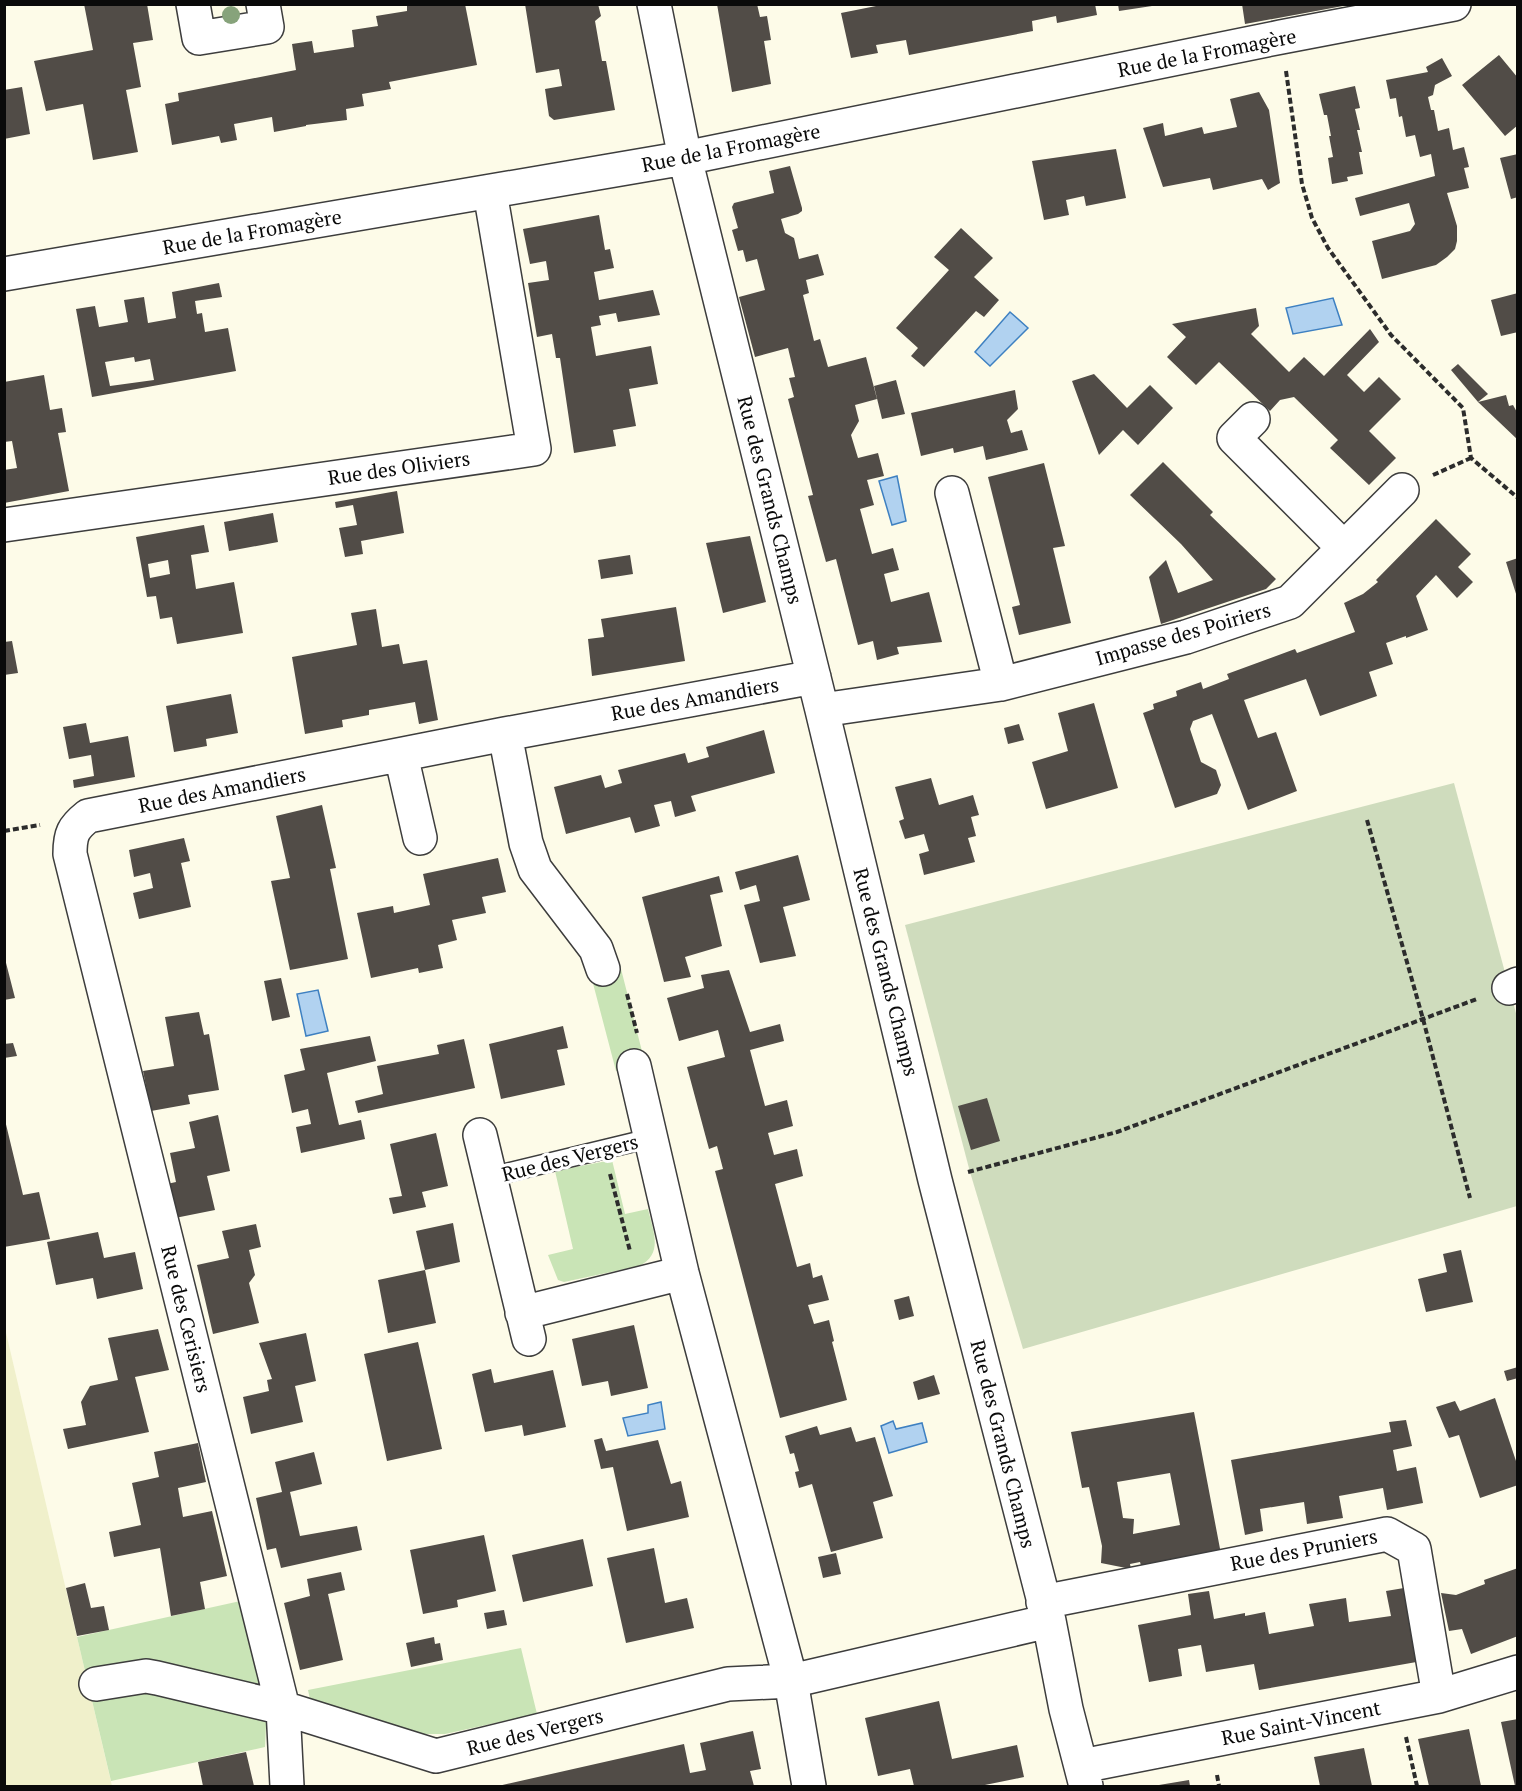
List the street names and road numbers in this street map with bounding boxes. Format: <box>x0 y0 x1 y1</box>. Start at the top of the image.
street label: Rue de la Fromagère <box>1115 22 1299 83</box>
street label: Rue de la Fromagère <box>639 117 823 178</box>
street label: Rue de la Fromagère <box>160 202 344 261</box>
street label: Rue des Grands Champs <box>732 393 809 607</box>
street label: Rue des Oliviers <box>326 444 472 491</box>
street label: Impasse des Poiriers <box>1092 596 1274 671</box>
street label: Rue des Amandiers <box>609 670 781 727</box>
street label: Rue des Amandiers <box>136 760 308 819</box>
street label: Rue des Grands Champs <box>848 865 925 1079</box>
street label: Rue des Vergers <box>499 1128 641 1188</box>
street label: Rue des Cerisiers <box>155 1242 218 1395</box>
street label: Rue des Grands Champs <box>965 1337 1042 1551</box>
street label: Rue des Pruniers <box>1228 1522 1380 1577</box>
street label: Rue Saint-Vincent <box>1219 1694 1383 1751</box>
street label: Rue des Vergers <box>464 1702 606 1762</box>

